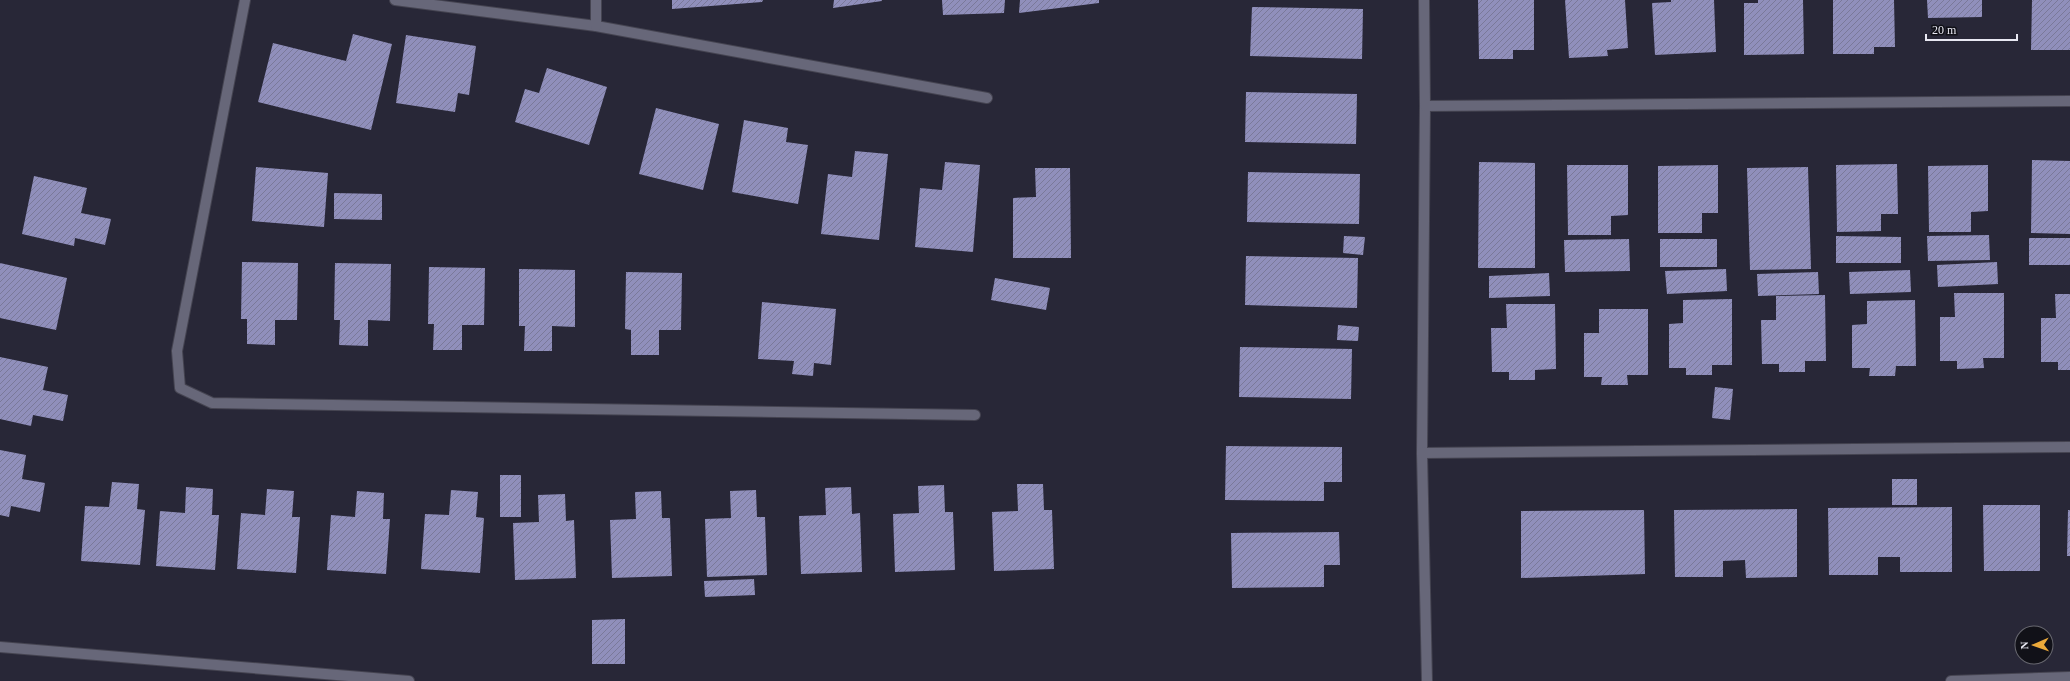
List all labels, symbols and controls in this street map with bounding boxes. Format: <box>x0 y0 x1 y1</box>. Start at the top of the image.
scale bar <box>1926 16 2017 42</box>
text: 20 m <box>1932 23 1957 37</box>
north arrow <box>2014 625 2054 665</box>
text: N <box>2018 641 2030 650</box>

